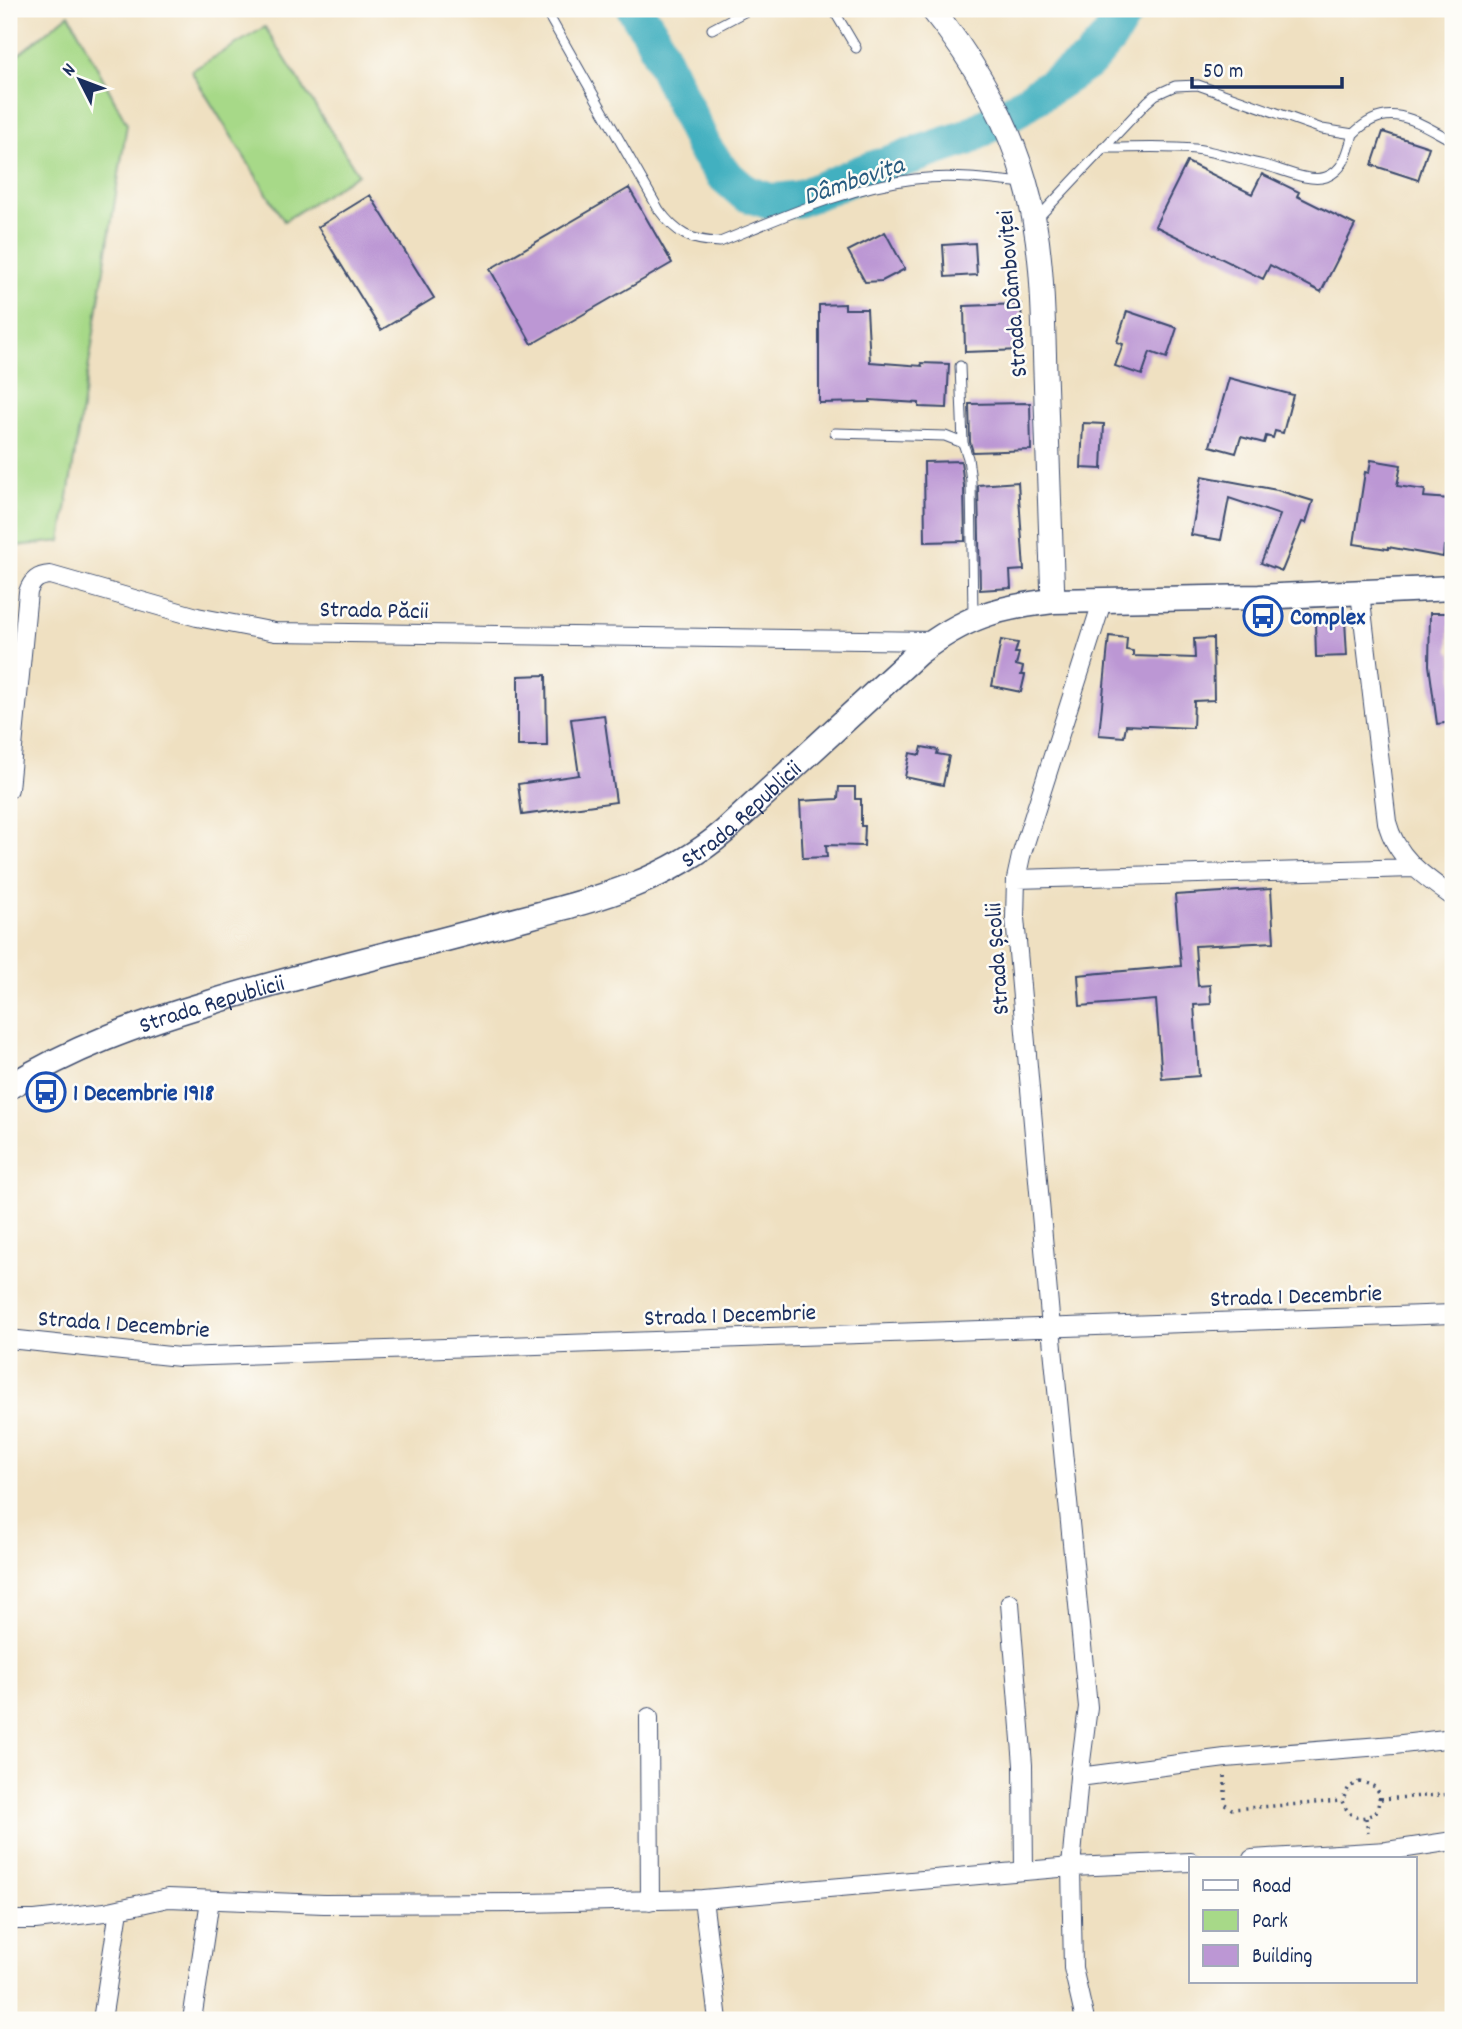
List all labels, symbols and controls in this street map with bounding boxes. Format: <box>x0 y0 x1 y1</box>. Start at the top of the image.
north arrow <box>46 46 116 116</box>
scale bar <box>1192 46 1343 90</box>
text: N <box>57 58 83 83</box>
text: 50 m <box>1203 58 1243 88</box>
water label: Dâmbovița <box>799 147 911 217</box>
street label: Strada Dâmboviței <box>990 209 1038 379</box>
street label: Strada Păcii <box>319 594 429 630</box>
bus stop icon: Complex <box>1242 595 1284 637</box>
place label: Complex <box>1290 602 1365 636</box>
street label: Strada Republicii <box>675 754 811 878</box>
street label: Strada Școlii <box>978 902 1020 1016</box>
street label: Strada Republicii <box>135 968 289 1044</box>
bus stop icon: 1 Decembrie 1918 <box>25 1071 67 1113</box>
place label: 1 Decembrie 1918 <box>73 1078 215 1112</box>
street label: Strada 1 Decembrie <box>1209 1278 1383 1318</box>
street label: Strada 1 Decembrie <box>643 1297 817 1337</box>
street label: Strada 1 Decembrie <box>37 1303 211 1349</box>
legend <box>1189 1857 1416 1983</box>
text: Road <box>1252 1873 1291 1903</box>
text: Park <box>1252 1908 1288 1938</box>
text: Building <box>1252 1943 1312 1973</box>

